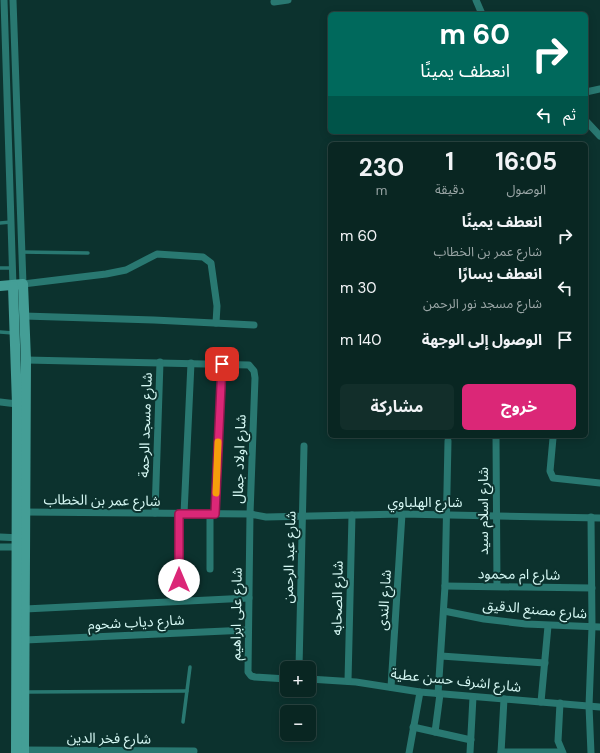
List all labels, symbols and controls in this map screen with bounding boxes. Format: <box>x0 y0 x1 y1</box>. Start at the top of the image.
text: 60 m <box>440 16 510 53</box>
icon: right <box>524 28 576 80</box>
text: انعطف يمينًا <box>420 59 510 83</box>
icon: left <box>533 104 555 126</box>
text: ثم <box>563 105 576 125</box>
text: 1 <box>445 146 454 177</box>
text: 16:05 <box>495 146 557 177</box>
text: 230 <box>359 152 404 183</box>
text: دقيقة <box>435 181 465 198</box>
text: الوصول <box>506 181 546 198</box>
text: m <box>376 182 387 199</box>
text: انعطف يمينًا <box>462 212 542 232</box>
icon: right <box>554 225 576 247</box>
text: 60 m <box>340 226 377 246</box>
text: شارع عمر بن الخطاب <box>433 243 542 260</box>
text: انعطف يسارًا <box>458 264 542 284</box>
icon: left <box>554 277 576 299</box>
text: 30 m <box>340 278 377 298</box>
text: شارع مسجد نور الرحمن <box>423 295 542 312</box>
icon: arrive <box>554 329 576 351</box>
text: 140 m <box>340 330 381 350</box>
text: الوصول إلى الوجهة <box>422 330 542 350</box>
pin <box>205 347 239 381</box>
icon: arrive <box>211 353 233 375</box>
street label: شارع مسجد الرحمة <box>134 372 158 478</box>
button: مشاركة <box>340 384 454 430</box>
button: خروج <box>462 384 576 430</box>
street label: شارع اولاد جمال <box>228 414 252 504</box>
street label: شارع اسلام سيد <box>474 467 494 555</box>
street label: شارع عمر بن الخطاب <box>43 490 161 512</box>
street label: شارع الهلباوي <box>387 493 463 513</box>
street label: شارع عبد الرحمن <box>278 510 302 604</box>
position arrow <box>158 559 200 601</box>
street label: شارع الصحابه <box>327 560 349 636</box>
street label: شارع ام محمود <box>478 564 560 586</box>
street label: شارع على ابراهيم <box>226 567 248 661</box>
street label: شارع الندى <box>373 569 397 631</box>
street label: شارع مصنع الدقيق <box>482 595 588 625</box>
street label: شارع دياب شحوم <box>87 610 185 636</box>
map controls <box>280 661 316 741</box>
button: + <box>280 661 316 697</box>
street label: شارع اشرف حسن عطية <box>390 664 522 698</box>
button: − <box>280 705 316 741</box>
street label: شارع فخر الدين <box>67 728 151 750</box>

